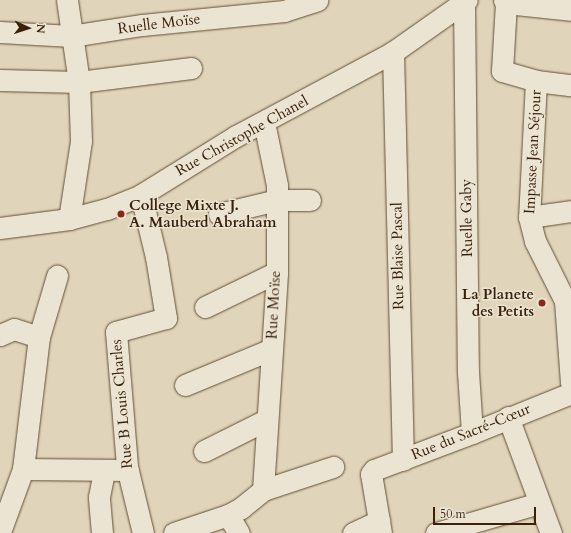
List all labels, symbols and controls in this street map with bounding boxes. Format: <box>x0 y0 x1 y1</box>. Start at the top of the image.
north arrow <box>8 8 48 48</box>
street label: Ruelle Moïse <box>117 10 201 38</box>
text: N <box>33 23 48 34</box>
street label: Impasse Jean Séjour <box>521 89 545 215</box>
street label: Rue Christophe Chanel <box>172 92 312 180</box>
street label: Ruelle Gaby <box>457 179 477 257</box>
place label: College Mixte J. A. Mauberd Abraham <box>129 196 277 231</box>
street label: Rue Blaise Pascal <box>388 202 408 310</box>
marker: College Mixte J. A. Mauberd Abraham <box>116 209 126 219</box>
street label: Rue Moïse <box>263 270 285 340</box>
place label: La Planete des Petits <box>462 285 534 320</box>
marker: La Planete des Petits <box>537 298 547 308</box>
street label: Rue B Louis Charles <box>107 339 137 469</box>
street label: Rue du Sacré-Cœur <box>409 400 533 464</box>
scale bar <box>435 499 538 525</box>
text: 50 m <box>440 506 466 522</box>

